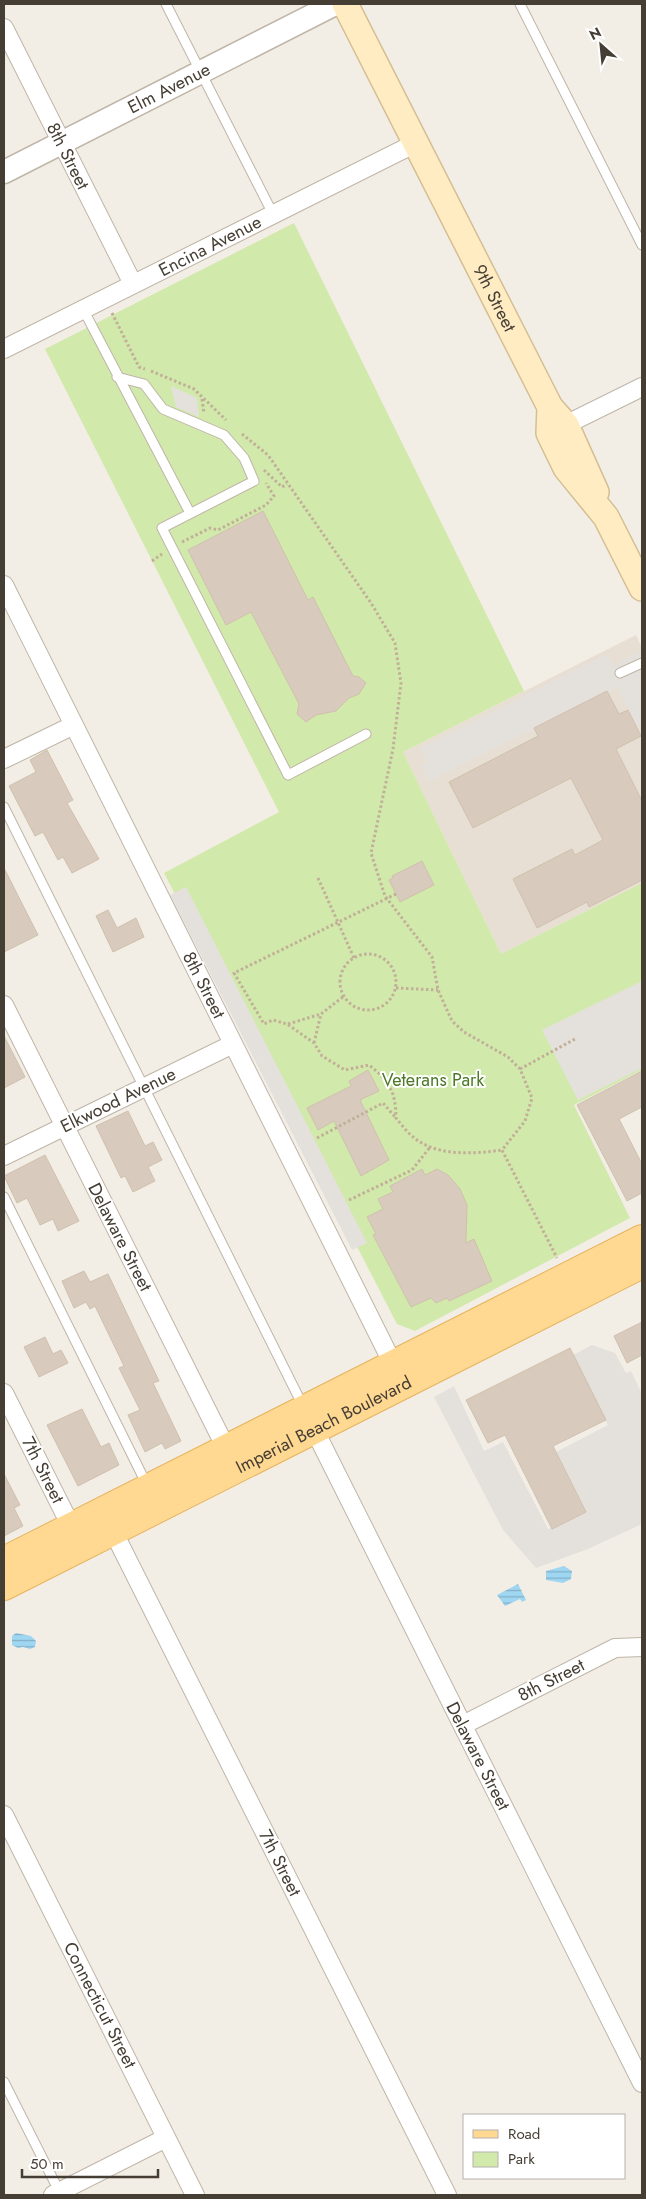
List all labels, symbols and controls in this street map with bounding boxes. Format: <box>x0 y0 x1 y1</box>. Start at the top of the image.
north arrow <box>576 20 626 70</box>
text: N <box>586 22 605 45</box>
street label: Elm Avenue <box>123 56 215 120</box>
street label: 8th Street <box>40 118 96 195</box>
street label: Encina Avenue <box>154 209 266 283</box>
street label: 9th Street <box>467 260 523 337</box>
street label: 8th Street <box>176 947 232 1024</box>
street label: Elkwood Avenue <box>56 1061 180 1139</box>
park label: Veterans Park <box>382 1067 484 1093</box>
street label: Delaware Street <box>81 1178 159 1296</box>
street label: Imperial Beach Boulevard <box>231 1369 416 1480</box>
street label: 7th Street <box>15 1432 71 1508</box>
street label: 8th Street <box>513 1652 590 1708</box>
street label: Delaware Street <box>439 1697 517 1815</box>
street label: 7th Street <box>252 1825 308 1901</box>
street label: Connecticut Street <box>57 1937 143 2073</box>
legend <box>463 2114 626 2179</box>
text: Road <box>508 2123 540 2145</box>
scale bar <box>22 2146 159 2178</box>
text: Park <box>508 2148 535 2170</box>
text: 50 m <box>30 2153 64 2175</box>

